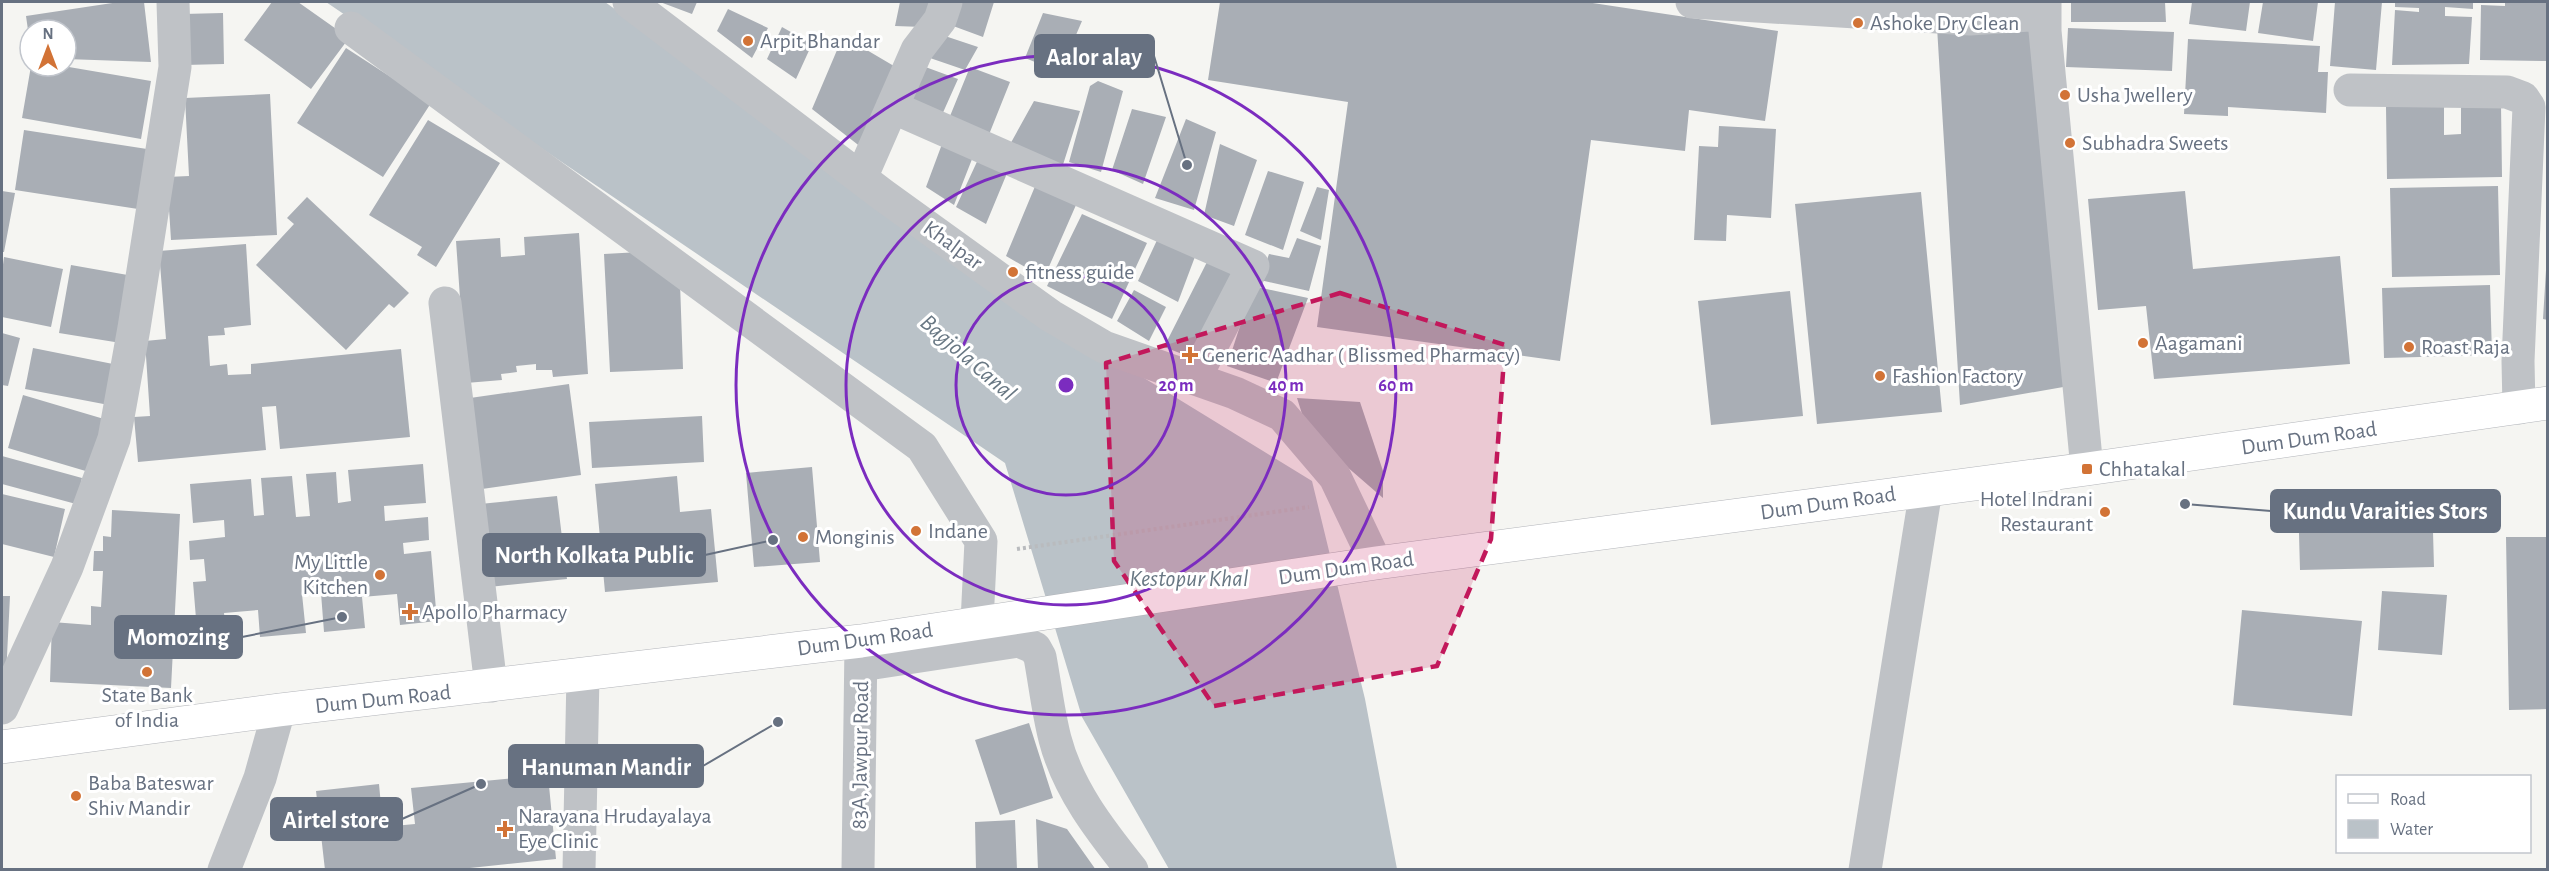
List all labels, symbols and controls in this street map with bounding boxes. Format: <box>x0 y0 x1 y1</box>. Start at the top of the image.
place label: Ashoke Dry Clean <box>1870 12 2019 34</box>
marker: Ashoke Dry Clean <box>1851 16 1865 30</box>
north arrow <box>18 18 78 78</box>
text: N <box>42 26 54 42</box>
place label: Arpit Bhandar <box>760 30 880 52</box>
marker: Arpit Bhandar <box>741 34 755 48</box>
callout: Aalor alay <box>1035 35 1154 77</box>
text: Aalor alay <box>1046 46 1142 70</box>
place label: Usha Jwellery <box>2077 84 2193 106</box>
marker: Usha Jwellery <box>2058 88 2072 102</box>
place label: Subhadra Sweets <box>2082 132 2228 154</box>
marker: Subhadra Sweets <box>2063 136 2077 150</box>
street label: Khalpar <box>919 216 987 274</box>
place label: fitness guide <box>1025 261 1134 283</box>
marker: fitness guide <box>1006 265 1020 279</box>
water label: Bagjola Canal <box>915 310 1021 406</box>
place label: Aagamani <box>2155 332 2242 354</box>
marker: Aagamani <box>2136 336 2150 350</box>
place label: Roast Raja <box>2421 336 2510 358</box>
marker: Roast Raja <box>2402 340 2416 354</box>
place label: Generic Aadhar ( Blissmed Pharmacy) <box>1202 344 1521 366</box>
marker: Generic Aadhar ( Blissmed Pharmacy) <box>1183 348 1197 362</box>
place label: Fashion Factory <box>1892 365 2024 387</box>
marker: Fashion Factory <box>1873 369 1887 383</box>
centre of rings <box>1056 375 1076 395</box>
text: 20 m <box>1158 377 1194 395</box>
text: 40 m <box>1268 377 1304 395</box>
text: 60 m <box>1378 377 1414 395</box>
street label: Dum Dum Road <box>2240 418 2378 458</box>
place label: Chhatakal <box>2099 458 2186 480</box>
marker: Chhatakal <box>2080 462 2094 476</box>
street label: Dum Dum Road <box>1759 483 1897 523</box>
place label: Hotel Indrani Restaurant <box>1980 488 2093 535</box>
callout: Kundu Varaities Stors <box>2271 490 2500 532</box>
text: Kundu Varaities Stors <box>2282 500 2488 524</box>
marker: Hotel Indrani Restaurant <box>2098 505 2112 519</box>
place label: Indane <box>928 520 988 542</box>
marker: Indane <box>909 524 923 538</box>
place label: Monginis <box>815 526 895 548</box>
marker: Monginis <box>796 530 810 544</box>
callout: North Kolkata Public <box>483 534 705 576</box>
text: North Kolkata Public <box>495 544 693 568</box>
street label: Dum Dum Road <box>1277 548 1415 588</box>
place label: My Little Kitchen <box>294 551 368 598</box>
water label: Kestopur Khal <box>1129 567 1249 591</box>
marker: My Little Kitchen <box>373 568 387 582</box>
place label: Apollo Pharmacy <box>422 601 568 623</box>
marker: Apollo Pharmacy <box>403 605 417 619</box>
callout: Momozing <box>115 616 242 658</box>
street label: Dum Dum Road <box>796 619 934 659</box>
text: Momozing <box>127 626 230 650</box>
marker: State Bank of India <box>140 665 154 679</box>
street label: 83A, Jawpur Road <box>848 680 872 830</box>
street label: Dum Dum Road <box>314 681 452 717</box>
place label: State Bank of India <box>101 684 193 731</box>
callout: Hanuman Mandir <box>509 745 703 787</box>
text: Hanuman Mandir <box>521 756 692 780</box>
place label: Baba Bateswar Shiv Mandir <box>88 772 214 819</box>
legend <box>2336 775 2531 853</box>
marker: Baba Bateswar Shiv Mandir <box>69 789 83 803</box>
text: Road <box>2390 791 2426 809</box>
callout: Airtel store <box>271 798 402 840</box>
place label: Narayana Hrudayalaya Eye Clinic <box>518 805 712 852</box>
text: Airtel store <box>283 809 389 833</box>
marker: Narayana Hrudayalaya Eye Clinic <box>496 820 514 838</box>
text: Water <box>2390 821 2433 839</box>

